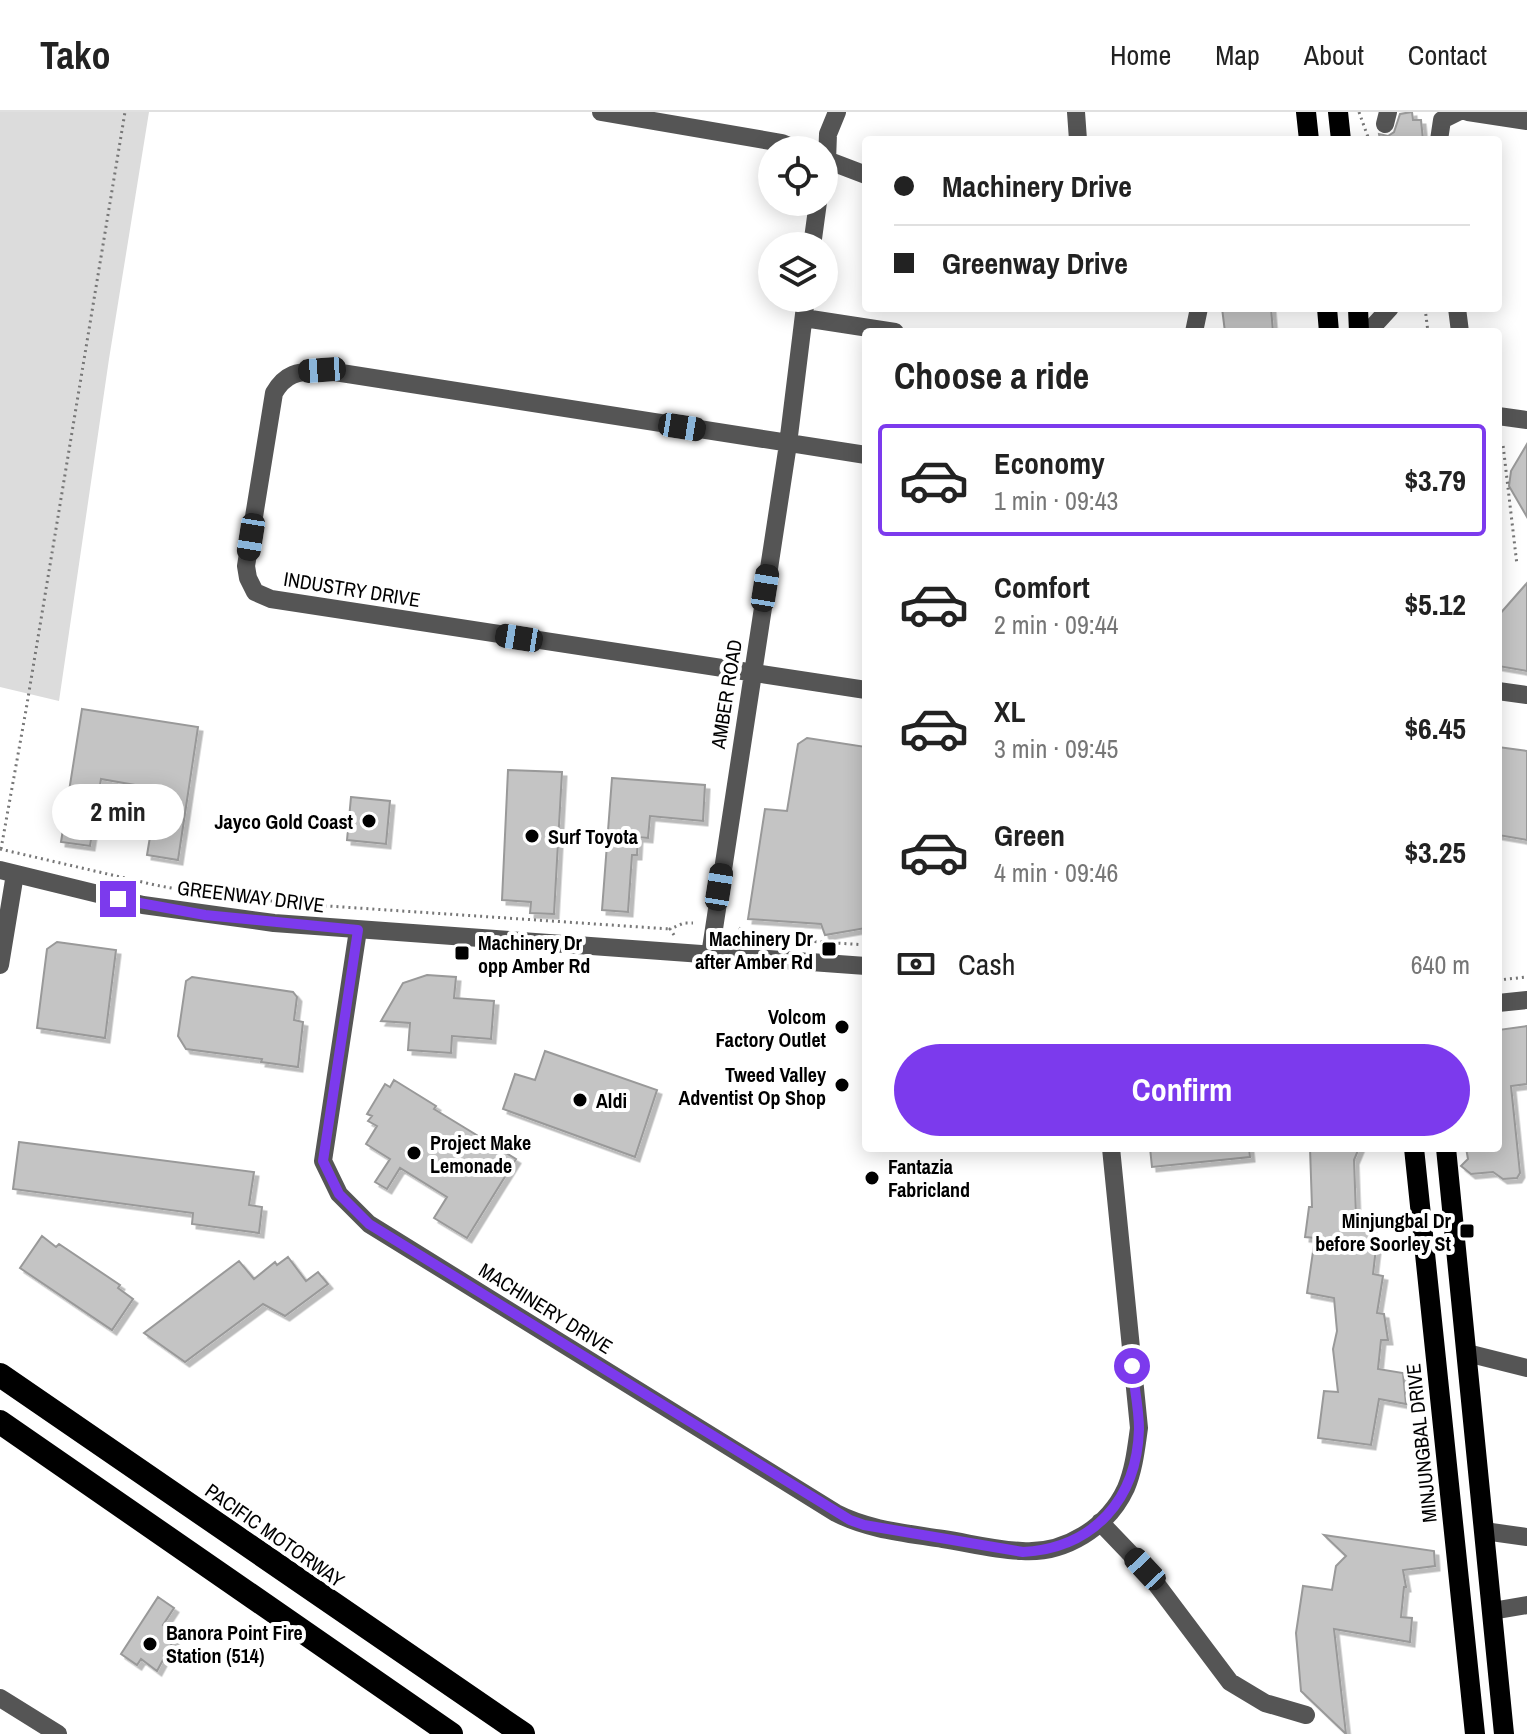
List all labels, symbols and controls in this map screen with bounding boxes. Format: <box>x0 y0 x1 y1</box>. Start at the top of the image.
text: Tako <box>40 30 110 81</box>
text: Home <box>1110 36 1171 74</box>
text: Map <box>1215 36 1260 74</box>
text: About <box>1304 36 1364 74</box>
text: Contact <box>1408 36 1487 74</box>
map controls <box>758 136 838 312</box>
button: locate <box>758 136 838 216</box>
text: Machinery Drive <box>942 166 1132 206</box>
button: layers <box>758 232 838 312</box>
text: Greenway Drive <box>942 243 1128 283</box>
text: Choose a ride <box>894 352 1089 400</box>
car <box>297 356 347 384</box>
car <box>656 411 708 443</box>
text: Economy <box>994 443 1105 483</box>
icon: car <box>898 444 970 516</box>
text: $3.79 <box>1404 460 1466 500</box>
text: 1 min · 09:43 <box>994 483 1118 518</box>
car <box>235 511 267 563</box>
car <box>749 562 781 614</box>
street label: INDUSTRY DRIVE <box>282 565 422 613</box>
text: Comfort <box>994 567 1090 607</box>
icon: car <box>898 568 970 640</box>
text: $5.12 <box>1404 584 1466 624</box>
text: 2 min · 09:44 <box>994 607 1118 642</box>
car <box>493 622 545 654</box>
street label: AMBER ROAD <box>704 637 748 752</box>
text: XL <box>994 691 1025 731</box>
icon: car <box>898 692 970 764</box>
text: $6.45 <box>1404 708 1466 748</box>
text: 3 min · 09:45 <box>994 731 1118 766</box>
callout: 2 min <box>52 783 184 839</box>
text: 2 min <box>90 794 146 829</box>
place label: Jayco Gold Coast <box>214 808 354 835</box>
marker: Jayco Gold Coast <box>360 812 378 830</box>
text: Green <box>994 815 1065 855</box>
icon: car <box>898 816 970 888</box>
place label: Surf Toyota <box>548 823 638 850</box>
marker: Surf Toyota <box>523 827 541 845</box>
text: $3.25 <box>1404 832 1466 872</box>
text: 4 min · 09:46 <box>994 855 1118 890</box>
car <box>703 861 735 913</box>
street label: GREENWAY DRIVE <box>176 874 326 918</box>
route end <box>100 881 136 917</box>
place label: Machinery Dr after Amber Rd <box>695 925 814 975</box>
place label: Machinery Dr opp Amber Rd <box>478 929 590 979</box>
marker: Machinery Dr after Amber Rd <box>820 940 838 958</box>
icon: cash <box>894 942 938 986</box>
marker: Machinery Dr opp Amber Rd <box>453 944 471 962</box>
text: Cash <box>958 944 1015 984</box>
text: 640 m <box>1411 947 1470 982</box>
place label: Volcom Factory Outlet <box>716 1003 827 1053</box>
marker: Volcom Factory Outlet <box>833 1018 851 1036</box>
button: Confirm <box>894 1044 1470 1136</box>
place label: Tweed Valley Adventist Op Shop <box>678 1061 827 1111</box>
marker: Tweed Valley Adventist Op Shop <box>833 1076 851 1094</box>
place label: Aldi <box>596 1087 627 1114</box>
marker: Aldi <box>571 1091 589 1109</box>
place label: Project Make Lemonade <box>430 1129 531 1179</box>
marker: Project Make Lemonade <box>405 1144 423 1162</box>
place label: Fantazia Fabricland <box>888 1153 970 1203</box>
marker: Fantazia Fabricland <box>863 1169 881 1187</box>
place label: Minjungbal Dr before Soorley St <box>1315 1207 1452 1257</box>
marker: Minjungbal Dr before Soorley St <box>1458 1222 1476 1240</box>
street label: MACHINERY DRIVE <box>474 1256 618 1360</box>
route start <box>1114 1348 1150 1384</box>
street label: MINJUNGBAL DRIVE <box>1399 1362 1443 1524</box>
street label: PACIFIC MOTORWAY <box>200 1477 350 1593</box>
car <box>1120 1543 1170 1595</box>
place label: Banora Point Fire Station (514) <box>166 1619 303 1669</box>
marker: Banora Point Fire Station (514) <box>141 1635 159 1653</box>

